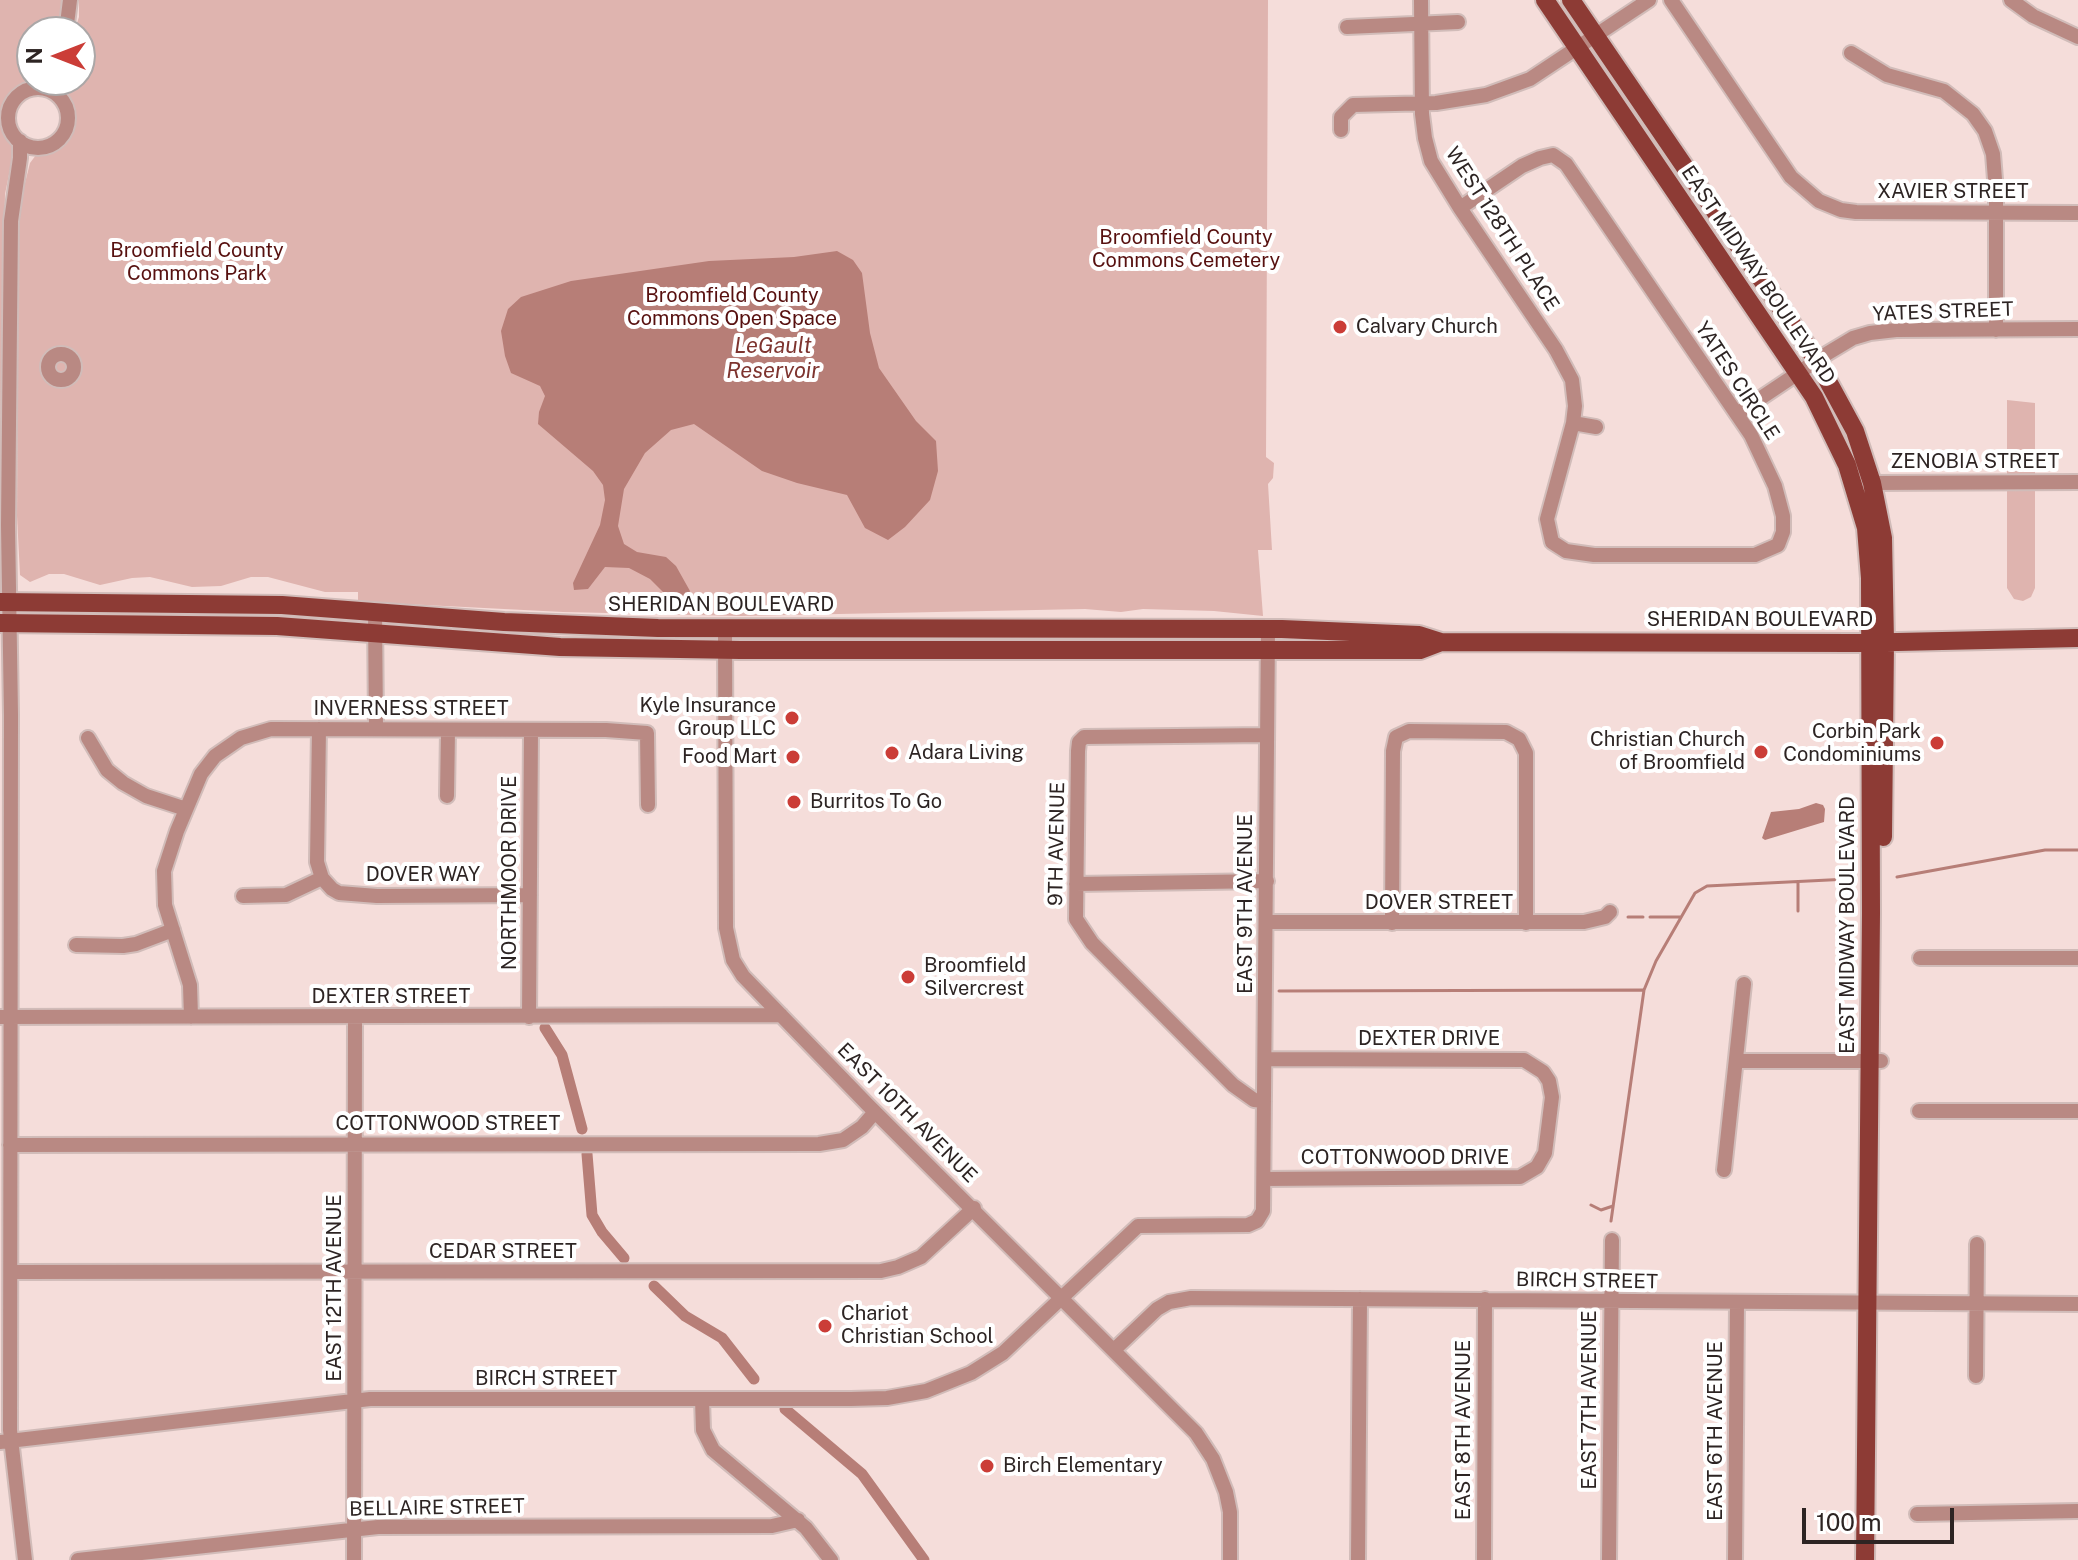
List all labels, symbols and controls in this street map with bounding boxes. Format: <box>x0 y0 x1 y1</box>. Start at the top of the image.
north arrow <box>16 16 96 96</box>
text: N <box>21 47 47 65</box>
street label: WEST 128TH PLACE <box>1440 143 1564 315</box>
street label: EAST MIDWAY BOULEVARD <box>1676 161 1840 389</box>
street label: XAVIER STREET <box>1877 180 2029 204</box>
park label: Broomfield County Commons Cemetery <box>1092 226 1280 273</box>
park label: Broomfield County Commons Park <box>110 239 284 286</box>
park label: Broomfield County Commons Open Space <box>627 284 837 331</box>
street label: YATES STREET <box>1872 298 2014 326</box>
place label: Calvary Church <box>1356 315 1498 339</box>
street label: YATES CIRCLE <box>1690 317 1784 445</box>
marker: Calvary Church <box>1331 318 1349 336</box>
water label: LeGault Reservoir <box>726 333 820 384</box>
street label: ZENOBIA STREET <box>1891 450 2059 474</box>
street label: SHERIDAN BOULEVARD <box>608 593 834 617</box>
street label: SHERIDAN BOULEVARD <box>1647 608 1873 632</box>
place label: Kyle Insurance Group LLC <box>640 694 776 741</box>
street label: INVERNESS STREET <box>313 697 509 721</box>
marker: Kyle Insurance Group LLC <box>783 709 801 727</box>
place label: Corbin Park Condominiums <box>1783 720 1921 767</box>
place label: Christian Church of Broomfield <box>1590 728 1745 775</box>
marker: Corbin Park Condominiums <box>1928 734 1946 752</box>
place label: Adara Living <box>908 741 1024 765</box>
marker: Christian Church of Broomfield <box>1752 743 1770 761</box>
marker: Adara Living <box>883 744 901 762</box>
place label: Food Mart <box>682 745 777 769</box>
marker: Food Mart <box>784 748 802 766</box>
street label: NORTHMOOR DRIVE <box>498 776 522 970</box>
street label: 9TH AVENUE <box>1044 782 1070 906</box>
place label: Burritos To Go <box>810 790 942 814</box>
marker: Burritos To Go <box>785 793 803 811</box>
street label: EAST MIDWAY BOULEVARD <box>1836 796 1860 1054</box>
street label: EAST 9TH AVENUE <box>1234 814 1258 994</box>
street label: DOVER WAY <box>366 863 480 887</box>
street label: DOVER STREET <box>1365 891 1513 915</box>
place label: Broomfield Silvercrest <box>924 954 1026 1001</box>
marker: Broomfield Silvercrest <box>899 968 917 986</box>
street label: DEXTER STREET <box>312 985 470 1009</box>
street label: DEXTER DRIVE <box>1358 1027 1500 1051</box>
street label: EAST 10TH AVENUE <box>832 1038 982 1188</box>
street label: COTTONWOOD STREET <box>336 1112 560 1136</box>
street label: COTTONWOOD DRIVE <box>1301 1146 1509 1170</box>
street label: EAST 12TH AVENUE <box>323 1194 347 1382</box>
street label: CEDAR STREET <box>429 1240 577 1264</box>
street label: BIRCH STREET <box>1516 1268 1658 1294</box>
place label: Chariot Christian School <box>841 1302 993 1349</box>
street label: EAST 7TH AVENUE <box>1578 1310 1602 1490</box>
marker: Chariot Christian School <box>816 1317 834 1335</box>
street label: EAST 8TH AVENUE <box>1452 1340 1476 1520</box>
street label: EAST 6TH AVENUE <box>1704 1341 1728 1521</box>
street label: BIRCH STREET <box>475 1367 617 1391</box>
place label: Birch Elementary <box>1003 1454 1163 1478</box>
marker: Birch Elementary <box>978 1457 996 1475</box>
scale bar <box>1806 1492 1958 1542</box>
street label: BELLAIRE STREET <box>349 1494 525 1522</box>
text: 100 m <box>1816 1508 1882 1536</box>

